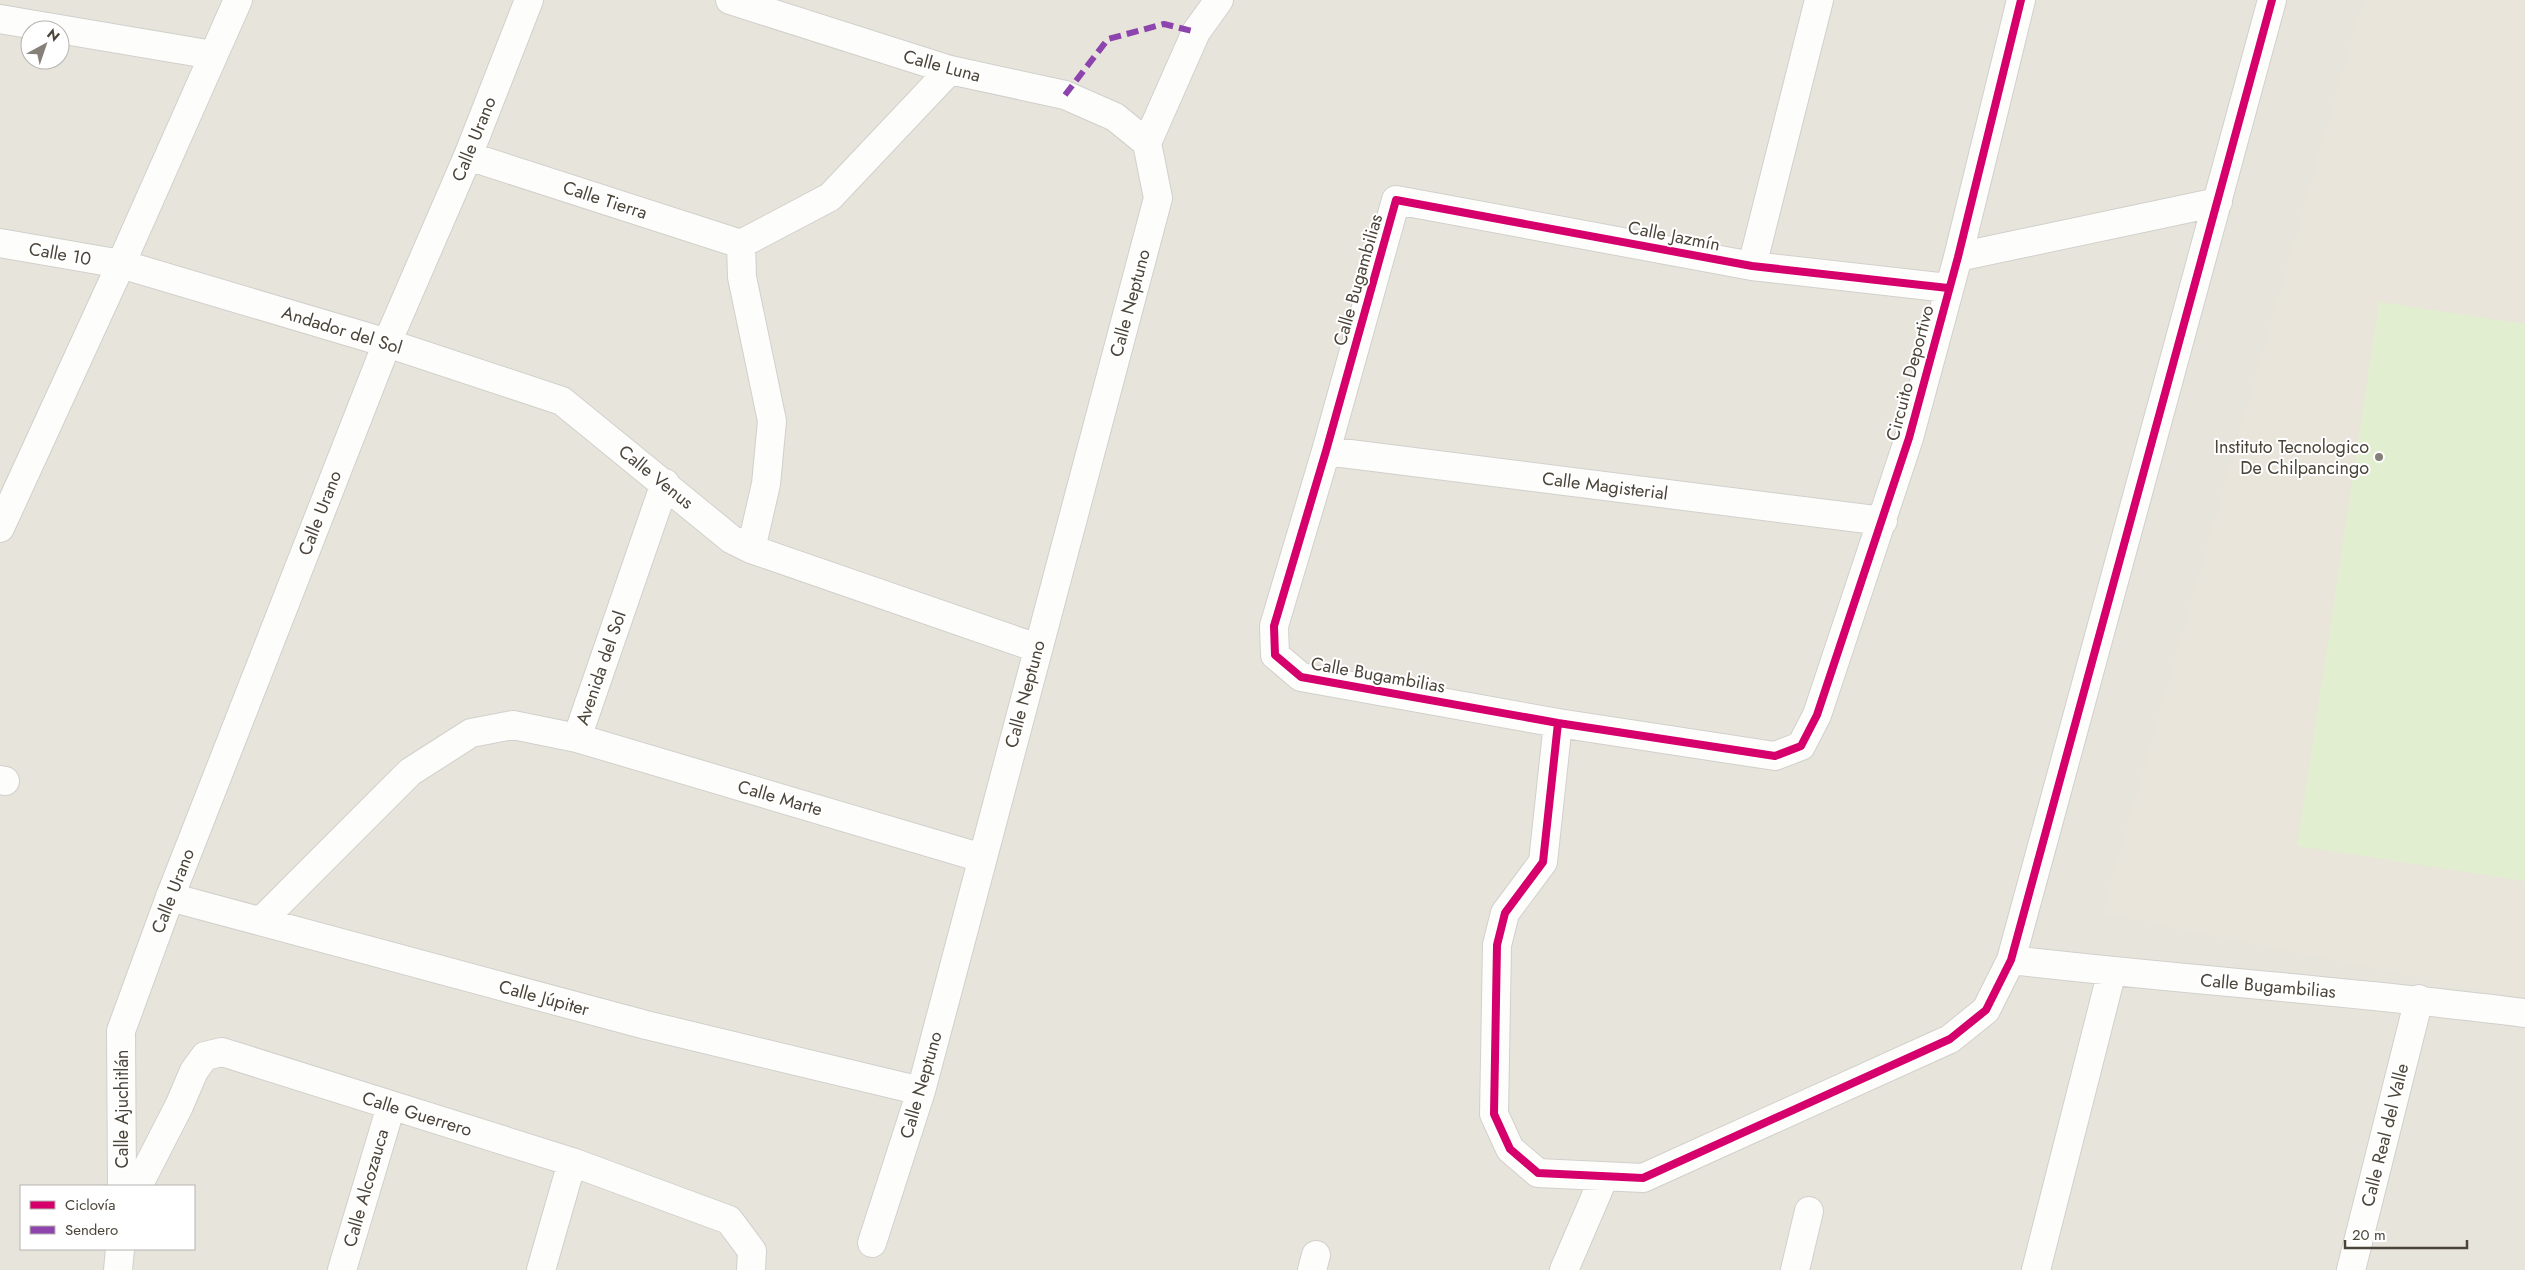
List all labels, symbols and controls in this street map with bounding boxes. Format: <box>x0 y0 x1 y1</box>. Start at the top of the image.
north arrow <box>20 20 70 70</box>
text: N <box>43 24 64 46</box>
street label: Calle Luna <box>900 43 984 89</box>
street label: Calle Urano <box>445 93 503 185</box>
street label: Calle Tierra <box>559 174 651 226</box>
street label: Calle Bugambilias <box>1327 211 1389 349</box>
street label: Calle Jazmín <box>1626 214 1722 258</box>
street label: Calle 10 <box>27 236 93 272</box>
street label: Calle Neptuno <box>1103 246 1157 360</box>
street label: Andador del Sol <box>279 299 405 361</box>
street label: Circuito Deportivo <box>1879 302 1941 444</box>
place label: Instituto Tecnologico De Chilpancingo <box>2215 434 2369 481</box>
street label: Calle Venus <box>613 439 699 515</box>
marker: Instituto Tecnologico De Chilpancingo <box>2373 451 2385 463</box>
street label: Calle Magisterial <box>1541 465 1669 507</box>
street label: Calle Urano <box>292 466 348 559</box>
street label: Avenida del Sol <box>569 607 633 729</box>
street label: Calle Neptuno <box>998 637 1052 751</box>
street label: Calle Bugambilias <box>1309 650 1447 700</box>
street label: Calle Marte <box>735 774 825 822</box>
street label: Calle Urano <box>145 844 201 937</box>
street label: Calle Bugambilias <box>2199 967 2337 1005</box>
street label: Calle Júpiter <box>496 973 593 1023</box>
street label: Calle Neptuno <box>893 1028 949 1142</box>
street label: Calle Ajuchitlán <box>109 1049 135 1169</box>
street label: Calle Real del Valle <box>2355 1061 2415 1209</box>
street label: Calle Guerrero <box>359 1085 475 1143</box>
street label: Calle Alcozauca <box>337 1126 395 1250</box>
legend <box>20 1185 195 1250</box>
text: Ciclovía <box>65 1194 115 1216</box>
scale bar <box>2345 1218 2468 1250</box>
text: Sendero <box>65 1219 118 1241</box>
text: 20 m <box>2352 1224 2386 1246</box>

